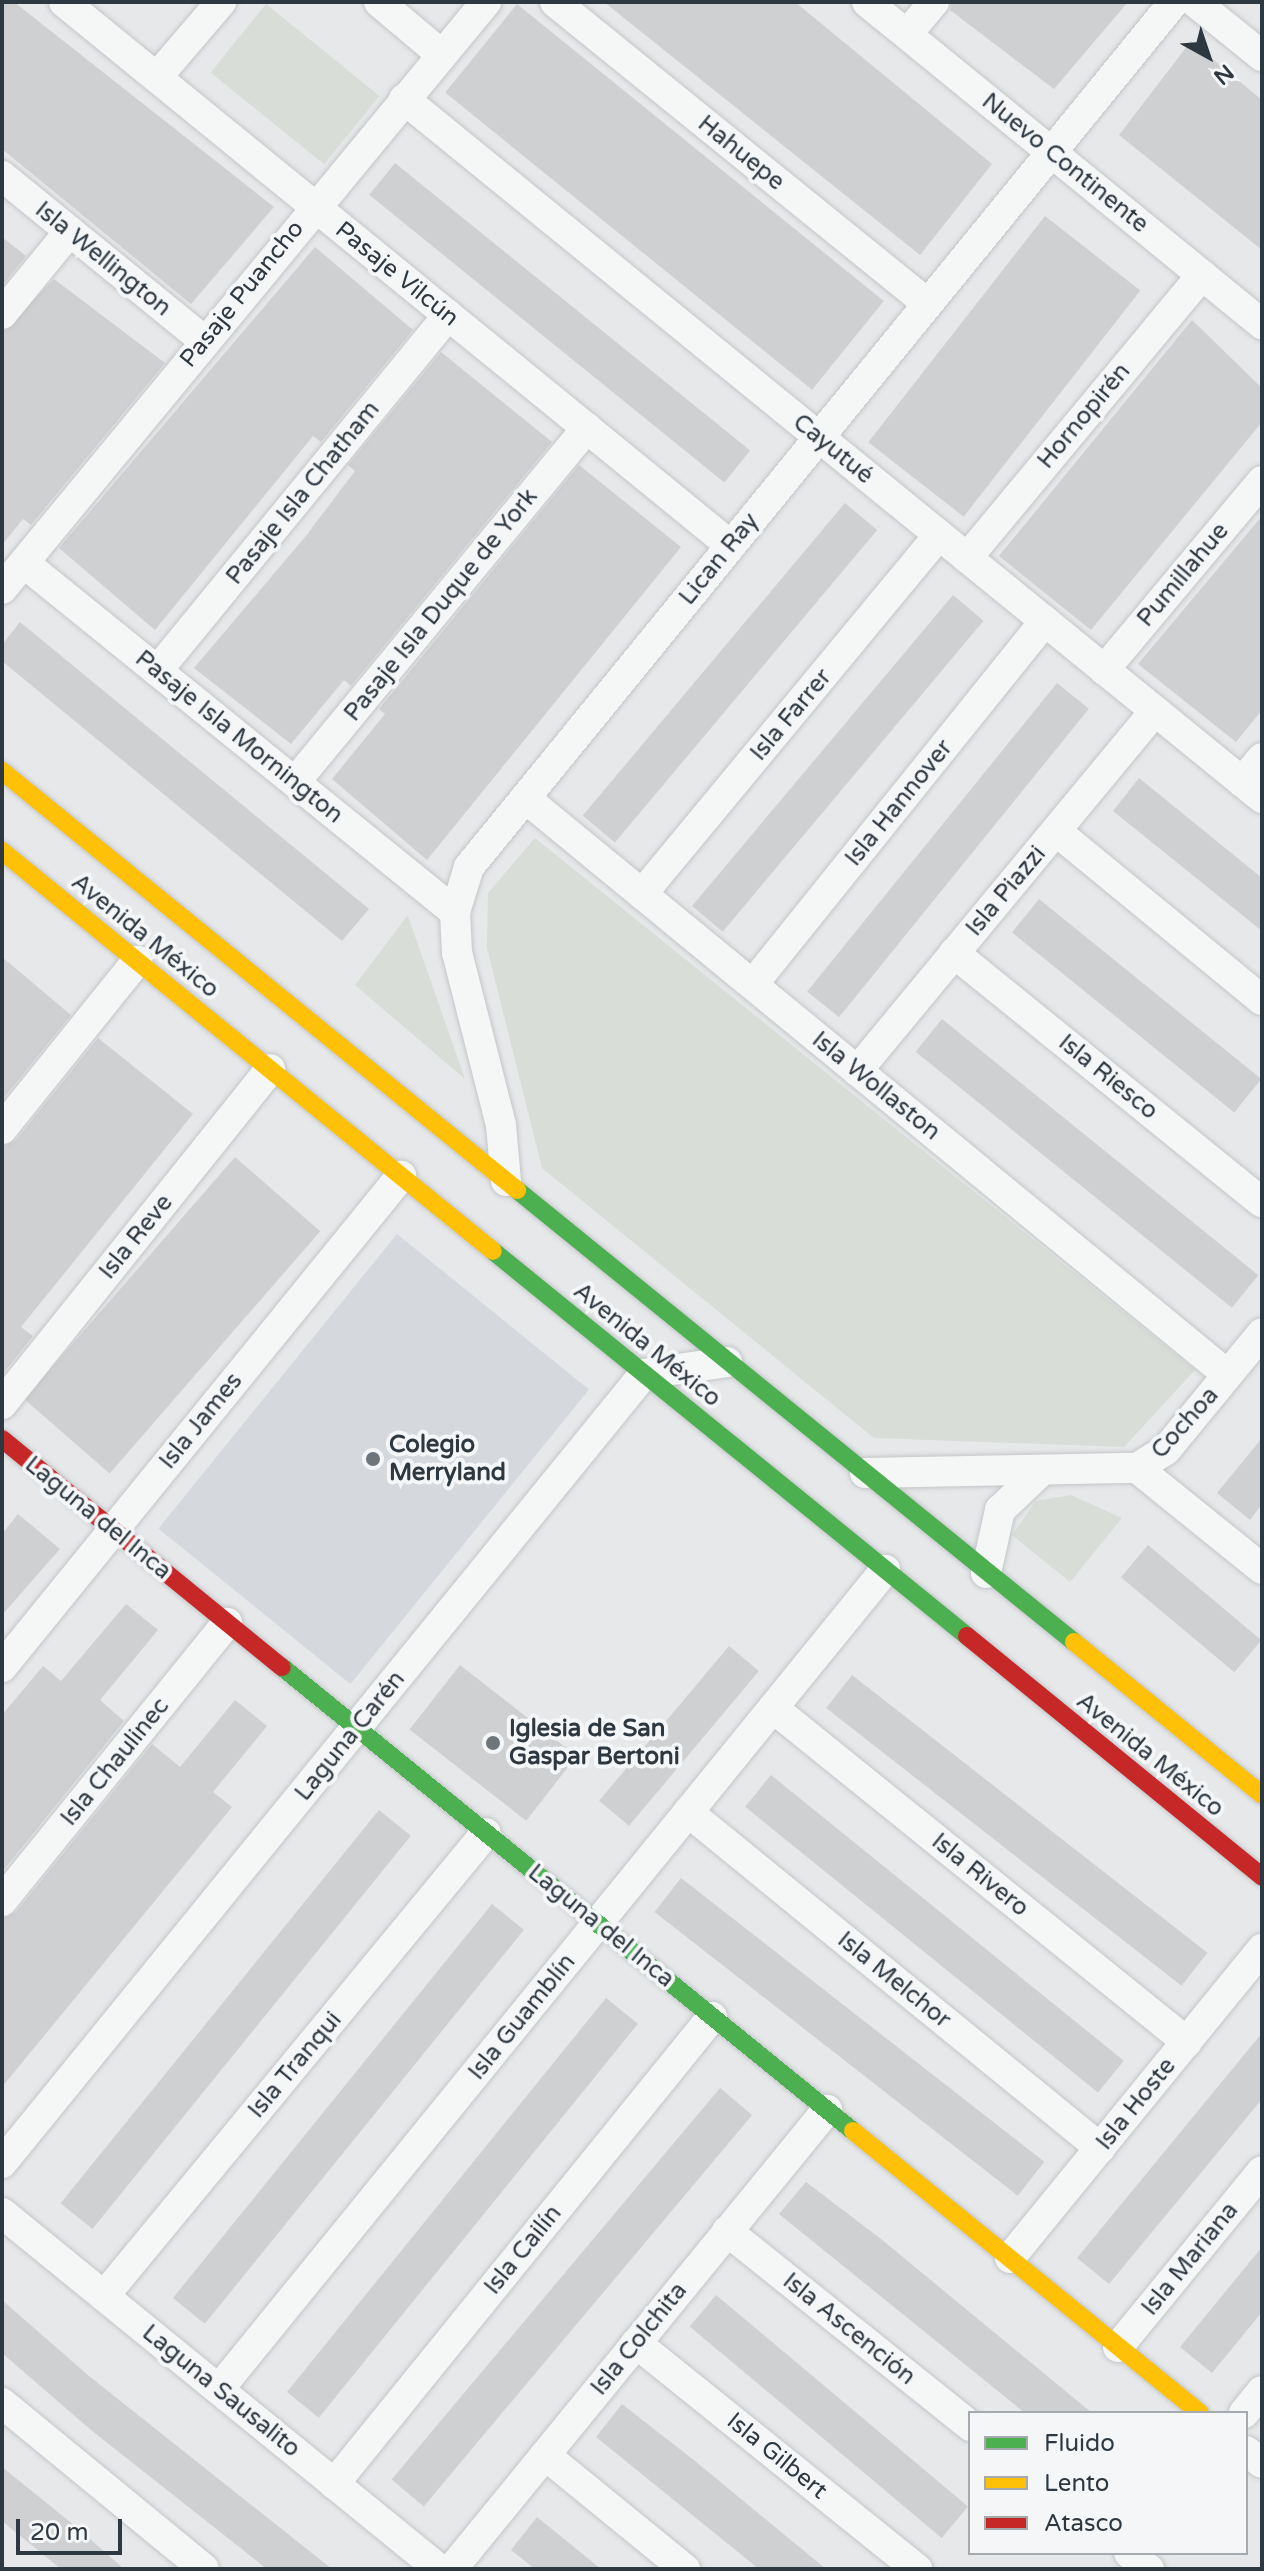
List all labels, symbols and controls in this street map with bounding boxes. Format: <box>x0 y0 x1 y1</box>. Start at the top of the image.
north arrow <box>1168 16 1248 96</box>
text: N <box>1208 59 1239 90</box>
street label: Nuevo Continente <box>976 87 1154 239</box>
street label: Hahuepe <box>692 109 790 197</box>
street label: Isla Wellington <box>29 195 177 323</box>
street label: Pasaje Puancho <box>174 215 310 373</box>
street label: Pasaje Vilcún <box>330 216 464 332</box>
street label: Hornopirén <box>1032 357 1136 475</box>
street label: Pasaje Isla Chatham <box>220 396 386 590</box>
street label: Cayutué <box>787 408 879 490</box>
street label: Pasaje Isla Duque de York <box>338 483 544 727</box>
street label: Lican Ray <box>673 507 765 611</box>
street label: Pumillahue <box>1131 517 1235 633</box>
street label: Pasaje Isla Mornington <box>129 644 349 830</box>
street label: Isla Farrer <box>744 663 838 767</box>
street label: Isla Hannover <box>839 734 959 872</box>
street label: Isla Piazzi <box>960 840 1052 942</box>
street label: Avenida México <box>66 868 224 1004</box>
street label: Isla Wollaston <box>806 1026 946 1146</box>
street label: Isla Riesco <box>1053 1028 1163 1126</box>
street label: Isla Reve <box>93 1189 179 1285</box>
street label: Avenida México <box>568 1277 726 1413</box>
street label: Isla James <box>153 1367 249 1475</box>
street label: Cochoa <box>1145 1381 1225 1465</box>
place label: Colegio Merryland <box>389 1431 506 1487</box>
street label: Laguna del Inca <box>19 1450 177 1586</box>
marker: Colegio Merryland <box>364 1450 382 1468</box>
street label: Laguna Carén <box>289 1665 411 1807</box>
street label: Avenida México <box>1071 1687 1229 1823</box>
street label: Isla Chaulinec <box>55 1692 175 1832</box>
place label: Iglesia de San Gaspar Bertoni <box>509 1715 680 1771</box>
marker: Iglesia de San Gaspar Bertoni <box>484 1734 502 1752</box>
street label: Isla Rivero <box>926 1827 1034 1923</box>
street label: Laguna del Inca <box>522 1858 680 1994</box>
street label: Isla Melchor <box>832 1926 956 2034</box>
street label: Isla Guamblín <box>462 1948 582 2086</box>
street label: Isla Tranqui <box>242 2006 348 2124</box>
street label: Isla Hoste <box>1090 2052 1182 2156</box>
street label: Isla Mariana <box>1136 2197 1244 2321</box>
street label: Isla Cailín <box>478 2200 568 2300</box>
street label: Isla Ascención <box>777 2267 921 2391</box>
street label: Isla Colchita <box>585 2277 693 2401</box>
street label: Laguna Sausalito <box>136 2319 306 2463</box>
street label: Isla Gilbert <box>721 2407 833 2505</box>
legend <box>968 2411 1248 2555</box>
text: Fluido <box>1044 2429 1115 2458</box>
text: Lento <box>1044 2469 1109 2498</box>
scale bar <box>20 2503 126 2553</box>
text: Atasco <box>1044 2509 1123 2538</box>
text: 20 m <box>30 2518 88 2547</box>

